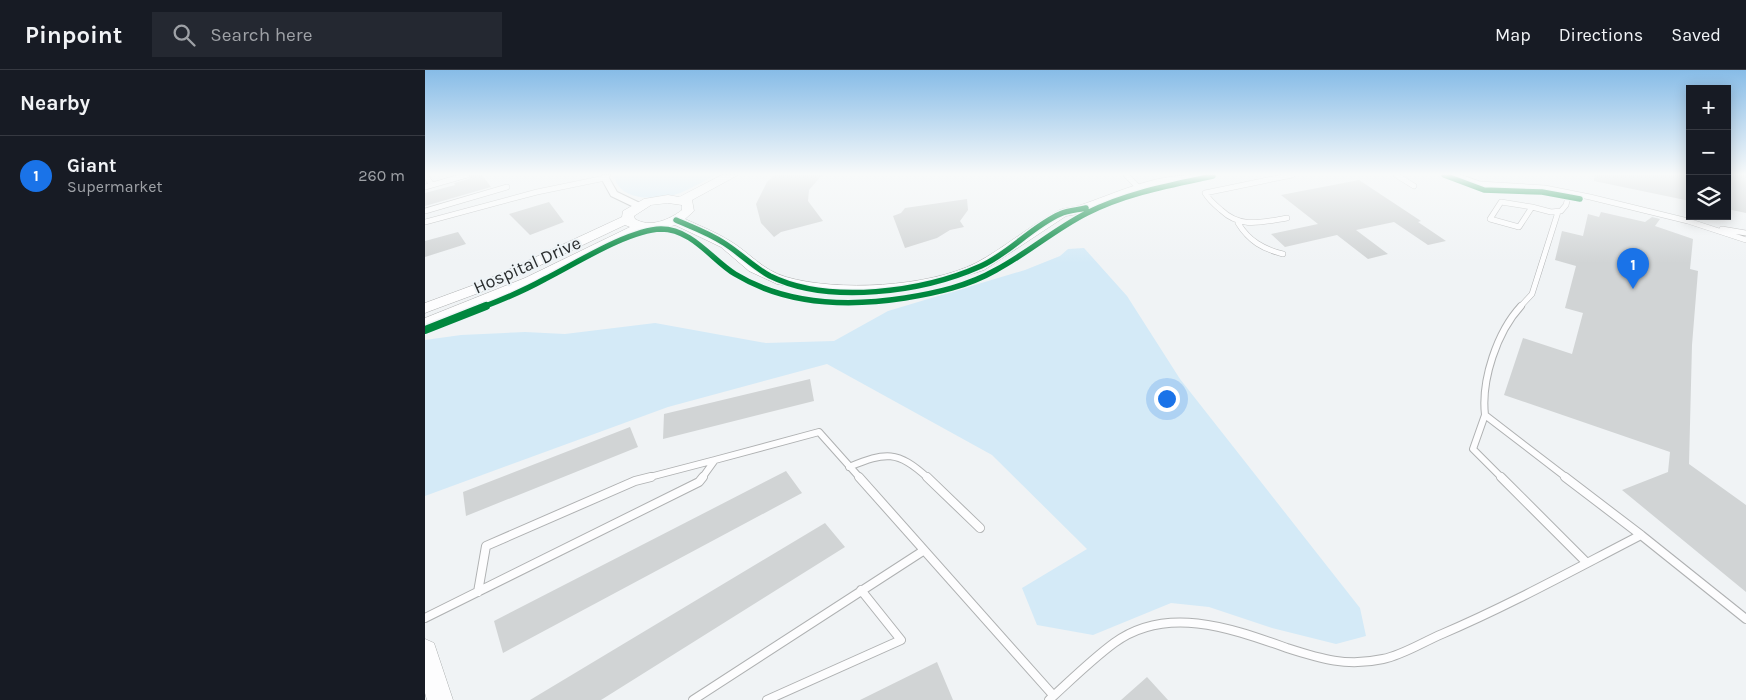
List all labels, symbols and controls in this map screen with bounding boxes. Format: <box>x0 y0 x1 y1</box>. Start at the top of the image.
search box <box>152 12 502 57</box>
text: Pinpoint <box>25 21 122 49</box>
icon: search <box>170 21 198 49</box>
text: Search here <box>210 24 312 46</box>
text: Map <box>1495 24 1531 46</box>
text: Directions <box>1559 24 1643 46</box>
text: Saved <box>1671 24 1721 46</box>
map controls <box>1686 85 1731 220</box>
button: + <box>1686 85 1731 130</box>
text: Nearby <box>20 91 90 115</box>
button: − <box>1686 130 1731 175</box>
text: Giant <box>67 155 117 177</box>
text: 1 <box>33 166 39 185</box>
text: 260 m <box>358 166 405 185</box>
button: layers <box>1686 175 1731 220</box>
text: Supermarket <box>67 177 163 196</box>
street label: Hospital Drive <box>470 232 584 298</box>
pin: 1 <box>1617 248 1649 289</box>
your location <box>1154 386 1180 412</box>

